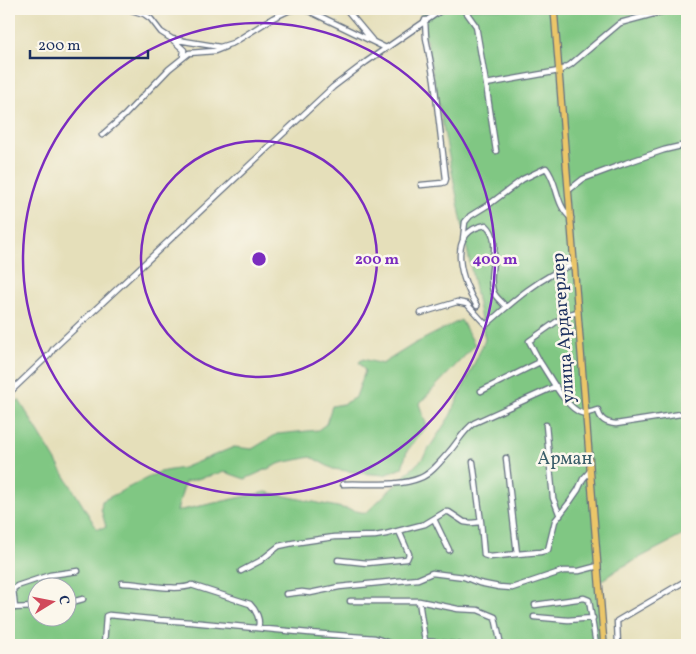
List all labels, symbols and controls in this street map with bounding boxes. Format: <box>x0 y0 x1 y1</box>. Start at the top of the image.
scale bar <box>30 28 148 60</box>
text: 200 m <box>38 36 81 57</box>
centre of rings <box>250 250 268 268</box>
text: 200 m <box>355 250 399 271</box>
text: 400 m <box>473 250 518 271</box>
street label: улица Ардагерлер <box>546 252 582 404</box>
park label: Арман <box>538 447 593 472</box>
north arrow <box>28 576 78 626</box>
text: С <box>53 594 73 606</box>

